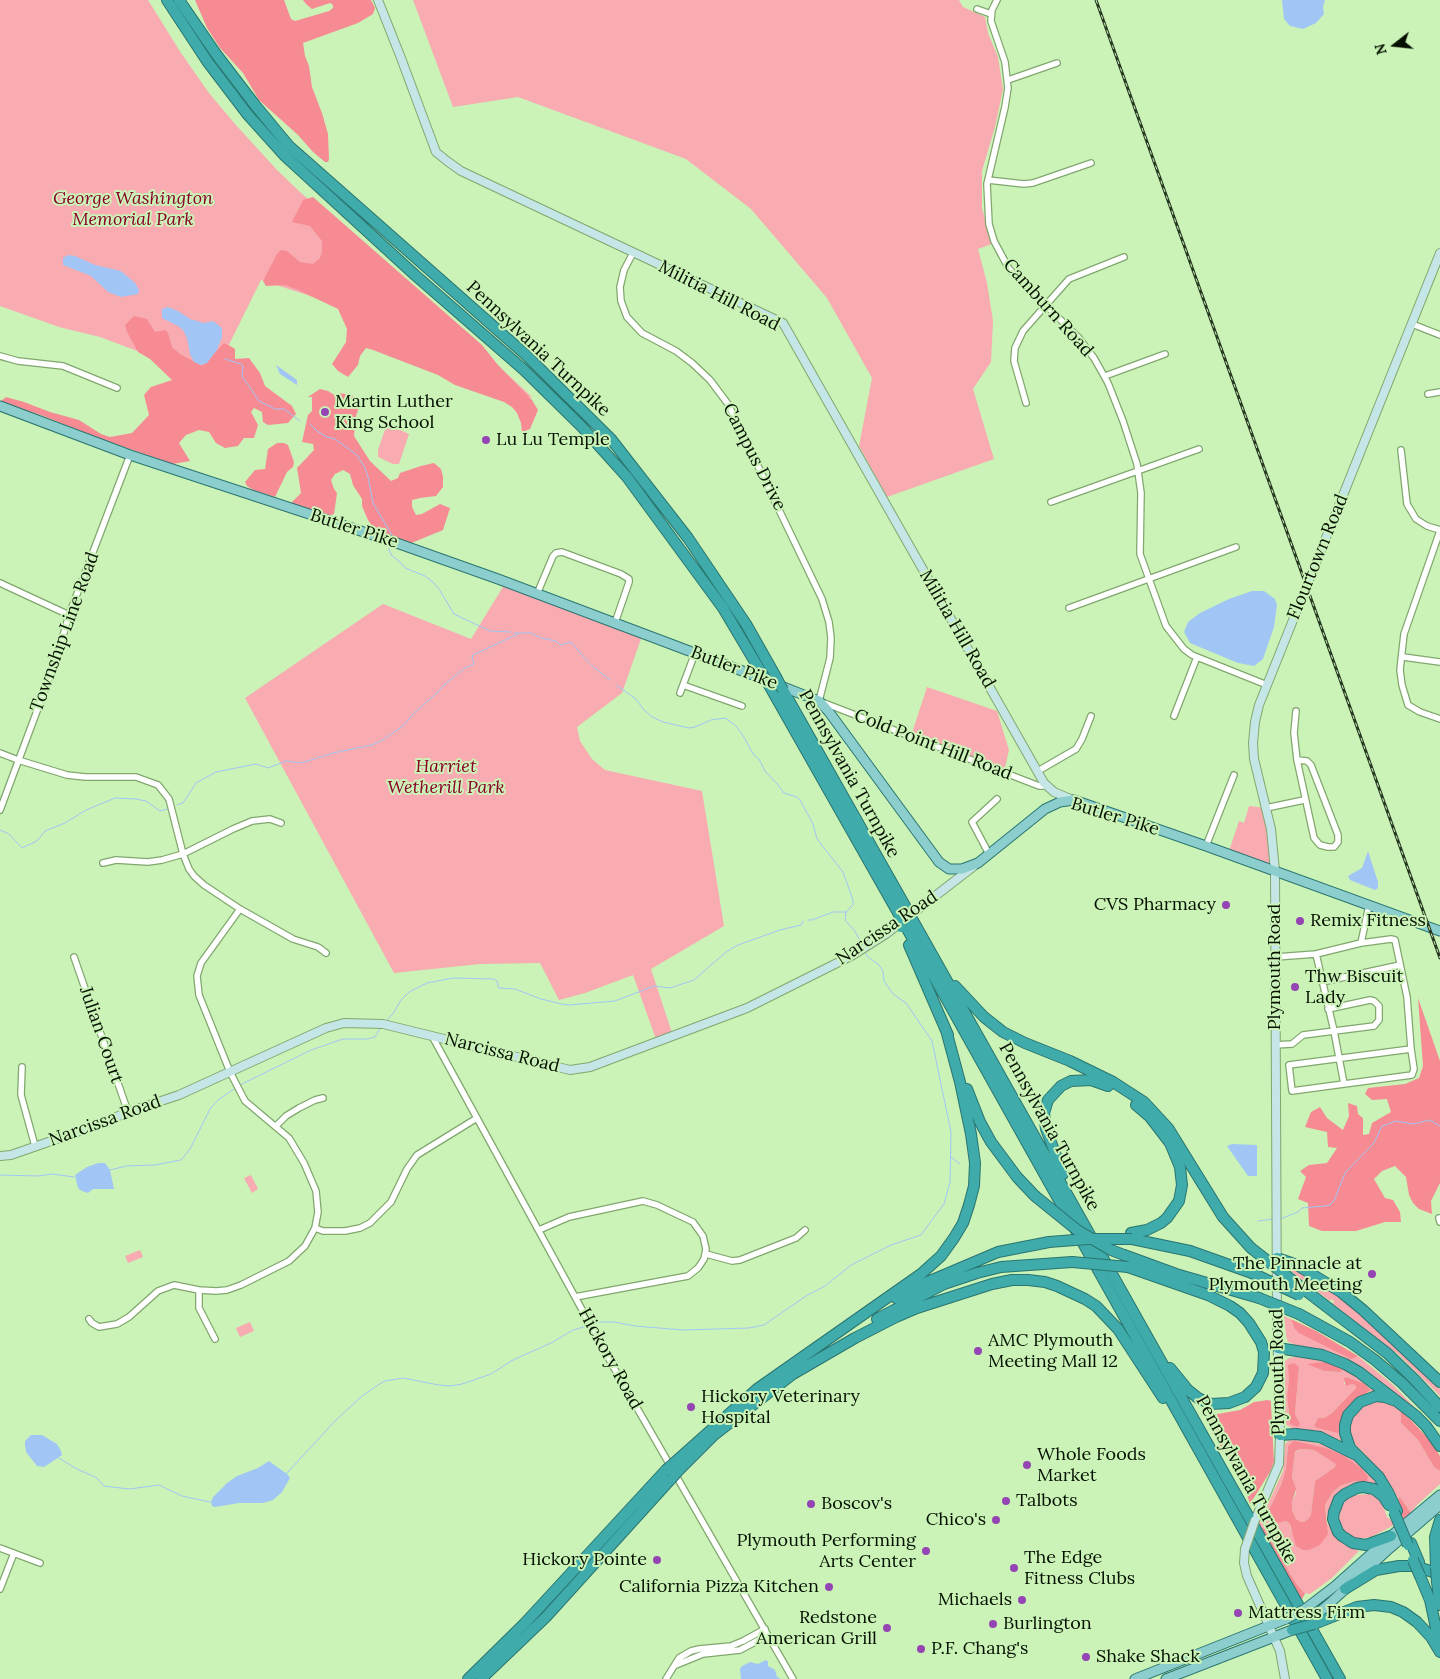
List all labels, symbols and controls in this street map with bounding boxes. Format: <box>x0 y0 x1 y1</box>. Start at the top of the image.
north arrow <box>1370 20 1420 70</box>
text: N <box>1370 41 1391 57</box>
park label: George Washington Memorial Park <box>53 188 213 230</box>
street label: Camburn Road <box>998 255 1098 361</box>
street label: Militia Hill Road <box>655 256 783 336</box>
street label: Pennsylvania Turnpike <box>462 277 614 421</box>
place label: Martin Luther King School <box>335 391 453 434</box>
street label: Campus Drive <box>718 400 790 514</box>
marker: Martin Luther King School <box>319 406 331 418</box>
place label: Lu Lu Temple <box>496 429 610 451</box>
marker: Lu Lu Temple <box>480 434 492 446</box>
street label: Flourtown Road <box>1283 491 1353 623</box>
street label: Butler Pike <box>307 505 401 553</box>
street label: Township Line Road <box>26 549 104 715</box>
street label: Militia Hill Road <box>914 566 1000 692</box>
street label: Butler Pike <box>688 642 780 694</box>
street label: Pennsylvania Turnpike <box>794 686 904 862</box>
street label: Cold Point Hill Road <box>851 705 1015 785</box>
park label: Harriet Wetherill Park <box>387 756 505 799</box>
street label: Butler Pike <box>1068 793 1162 841</box>
street label: Narcissa Road <box>832 886 942 970</box>
place label: CVS Pharmacy <box>1094 894 1216 916</box>
marker: CVS Pharmacy <box>1220 899 1232 911</box>
street label: Plymouth Road <box>1264 904 1286 1030</box>
place label: Remix Fitness <box>1310 910 1426 932</box>
marker: Remix Fitness <box>1294 915 1306 927</box>
place label: Thw Biscuit Lady <box>1305 966 1403 1009</box>
marker: Thw Biscuit Lady <box>1289 981 1301 993</box>
street label: Julian Court <box>74 984 128 1086</box>
street label: Narcissa Road <box>442 1028 562 1078</box>
street label: Pennsylvania Turnpike <box>994 1039 1104 1215</box>
street label: Narcissa Road <box>46 1091 164 1151</box>
place label: The Pinnacle at Plymouth Meeting <box>1208 1253 1362 1296</box>
marker: The Pinnacle at Plymouth Meeting <box>1366 1268 1378 1280</box>
street label: Hickory Road <box>573 1304 647 1414</box>
street label: Plymouth Road <box>1266 1308 1290 1436</box>
place label: AMC Plymouth Meeting Mall 12 <box>988 1330 1118 1372</box>
marker: AMC Plymouth Meeting Mall 12 <box>972 1345 984 1357</box>
place label: Hickory Veterinary Hospital <box>701 1386 860 1428</box>
street label: Pennsylvania Turnpike <box>1191 1392 1301 1568</box>
marker: Hickory Veterinary Hospital <box>685 1401 697 1413</box>
place label: Whole Foods Market <box>1037 1444 1146 1486</box>
marker: Whole Foods Market <box>1021 1459 1033 1471</box>
place label: Talbots <box>1016 1490 1078 1512</box>
place label: Boscov's <box>821 1493 892 1515</box>
marker: Talbots <box>1000 1495 1012 1507</box>
marker: Boscov's <box>805 1498 817 1510</box>
place label: Chico's <box>926 1509 986 1531</box>
marker: Chico's <box>990 1514 1002 1526</box>
place label: Plymouth Performing Arts Center <box>736 1530 916 1572</box>
marker: Plymouth Performing Arts Center <box>920 1545 932 1557</box>
place label: The Edge Fitness Clubs <box>1024 1547 1135 1590</box>
place label: Hickory Pointe <box>522 1549 647 1571</box>
marker: Hickory Pointe <box>651 1554 663 1566</box>
marker: The Edge Fitness Clubs <box>1008 1562 1020 1574</box>
place label: California Pizza Kitchen <box>619 1576 819 1598</box>
marker: California Pizza Kitchen <box>823 1581 835 1593</box>
place label: Michaels <box>938 1589 1012 1611</box>
marker: Michaels <box>1016 1594 1028 1606</box>
place label: Mattress Firm <box>1248 1602 1365 1624</box>
place label: Redstone American Grill <box>756 1607 877 1650</box>
marker: Mattress Firm <box>1232 1607 1244 1619</box>
place label: Burlington <box>1003 1613 1092 1635</box>
marker: Burlington <box>987 1618 999 1630</box>
marker: Redstone American Grill <box>881 1622 893 1634</box>
place label: P.F. Chang's <box>931 1638 1028 1660</box>
marker: P.F. Chang's <box>915 1643 927 1655</box>
place label: Shake Shack <box>1096 1646 1200 1668</box>
marker: Shake Shack <box>1080 1651 1092 1663</box>

